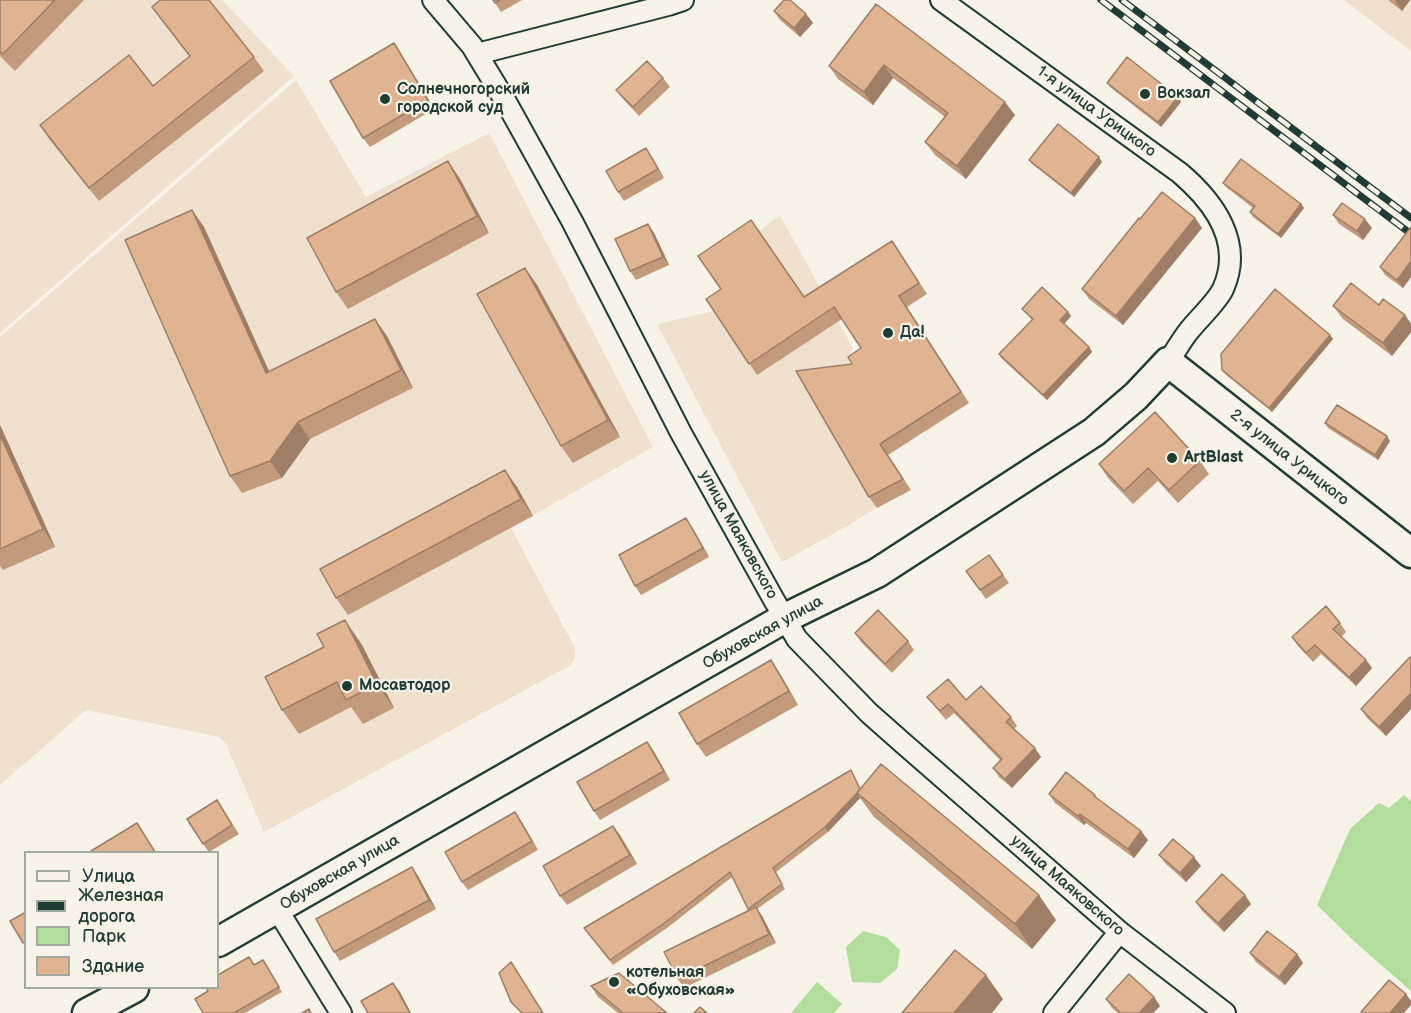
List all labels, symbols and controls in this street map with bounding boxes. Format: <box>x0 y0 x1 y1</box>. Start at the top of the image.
street label: 1-я улица Урицкого <box>1033 62 1159 162</box>
place label: Солнечногорский городской суд <box>397 80 530 118</box>
place label: Вокзал <box>1157 84 1210 104</box>
marker: Вокзал <box>1138 87 1152 101</box>
marker: Солнечногорский городской суд <box>378 92 392 106</box>
place label: Да! <box>900 323 925 343</box>
marker: Да! <box>881 326 895 340</box>
street label: 2-я улица Урицкого <box>1226 406 1352 510</box>
place label: ArtBlast <box>1184 448 1243 468</box>
marker: ArtBlast <box>1165 451 1179 465</box>
street label: улица Маяковского <box>695 467 781 603</box>
street label: Обуховская улица <box>700 592 826 674</box>
place label: Мосавтодор <box>359 676 451 696</box>
marker: Мосавтодор <box>340 679 354 693</box>
street label: Обуховская улица <box>277 831 403 915</box>
street label: улица Маяковского <box>1006 832 1128 940</box>
legend <box>24 851 219 989</box>
text: Улица <box>82 866 135 887</box>
text: Железная дорога <box>78 885 164 927</box>
text: Парк <box>82 926 126 947</box>
text: Здание <box>82 956 144 977</box>
place label: котельная «Обуховская» <box>626 963 735 1001</box>
marker: котельная «Обуховская» <box>607 975 621 989</box>

